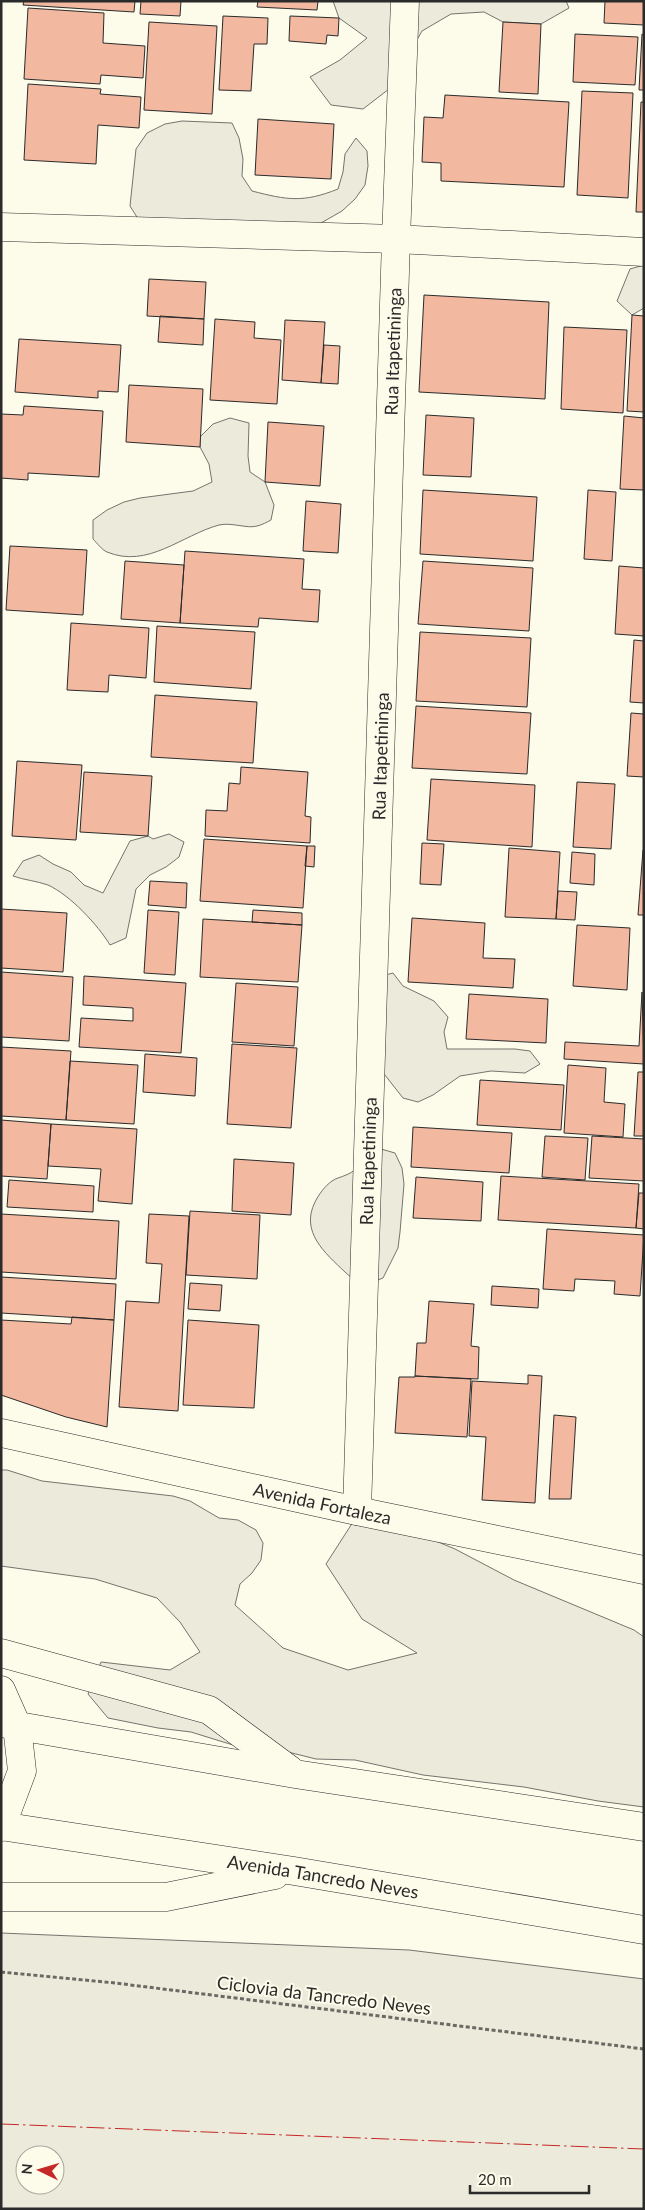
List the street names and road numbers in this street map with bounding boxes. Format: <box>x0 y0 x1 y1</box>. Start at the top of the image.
street label: Rua Itapetininga <box>380 287 406 416</box>
street label: Rua Itapetininga <box>367 692 393 821</box>
street label: Rua Itapetininga <box>355 1097 381 1226</box>
street label: Avenida Fortaleza <box>251 1478 393 1529</box>
street label: Avenida Tancredo Neves <box>226 1850 421 1903</box>
street label: Ciclovia da Tancredo Neves <box>216 1971 432 2019</box>

